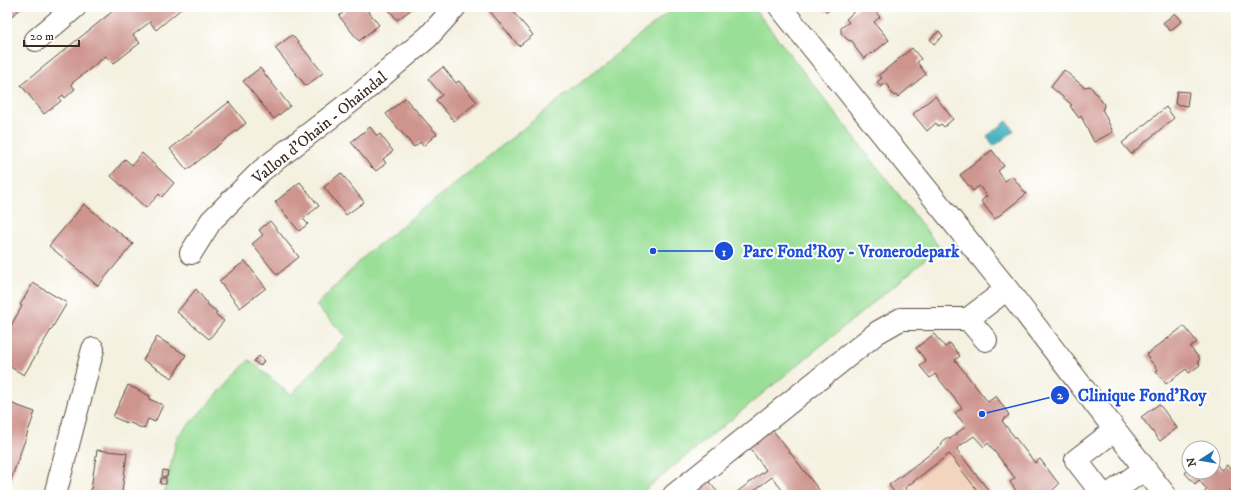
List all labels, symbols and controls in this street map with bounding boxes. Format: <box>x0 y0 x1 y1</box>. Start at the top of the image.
scale bar <box>24 22 79 48</box>
text: 20 m <box>30 29 54 44</box>
street label: Vallon d'Ohain - Ohaindal <box>247 67 391 189</box>
callout: Parc Fond'Roy - Vronerodepark <box>714 237 967 266</box>
text: Parc Fond'Roy - Vronerodepark <box>743 241 960 263</box>
text: 1 <box>722 245 727 260</box>
callout: Clinique Fond'Roy <box>1050 380 1215 409</box>
text: Clinique Fond'Roy <box>1078 385 1207 407</box>
text: 2 <box>1057 388 1064 403</box>
north arrow <box>1181 440 1221 480</box>
text: N <box>1184 456 1200 468</box>

